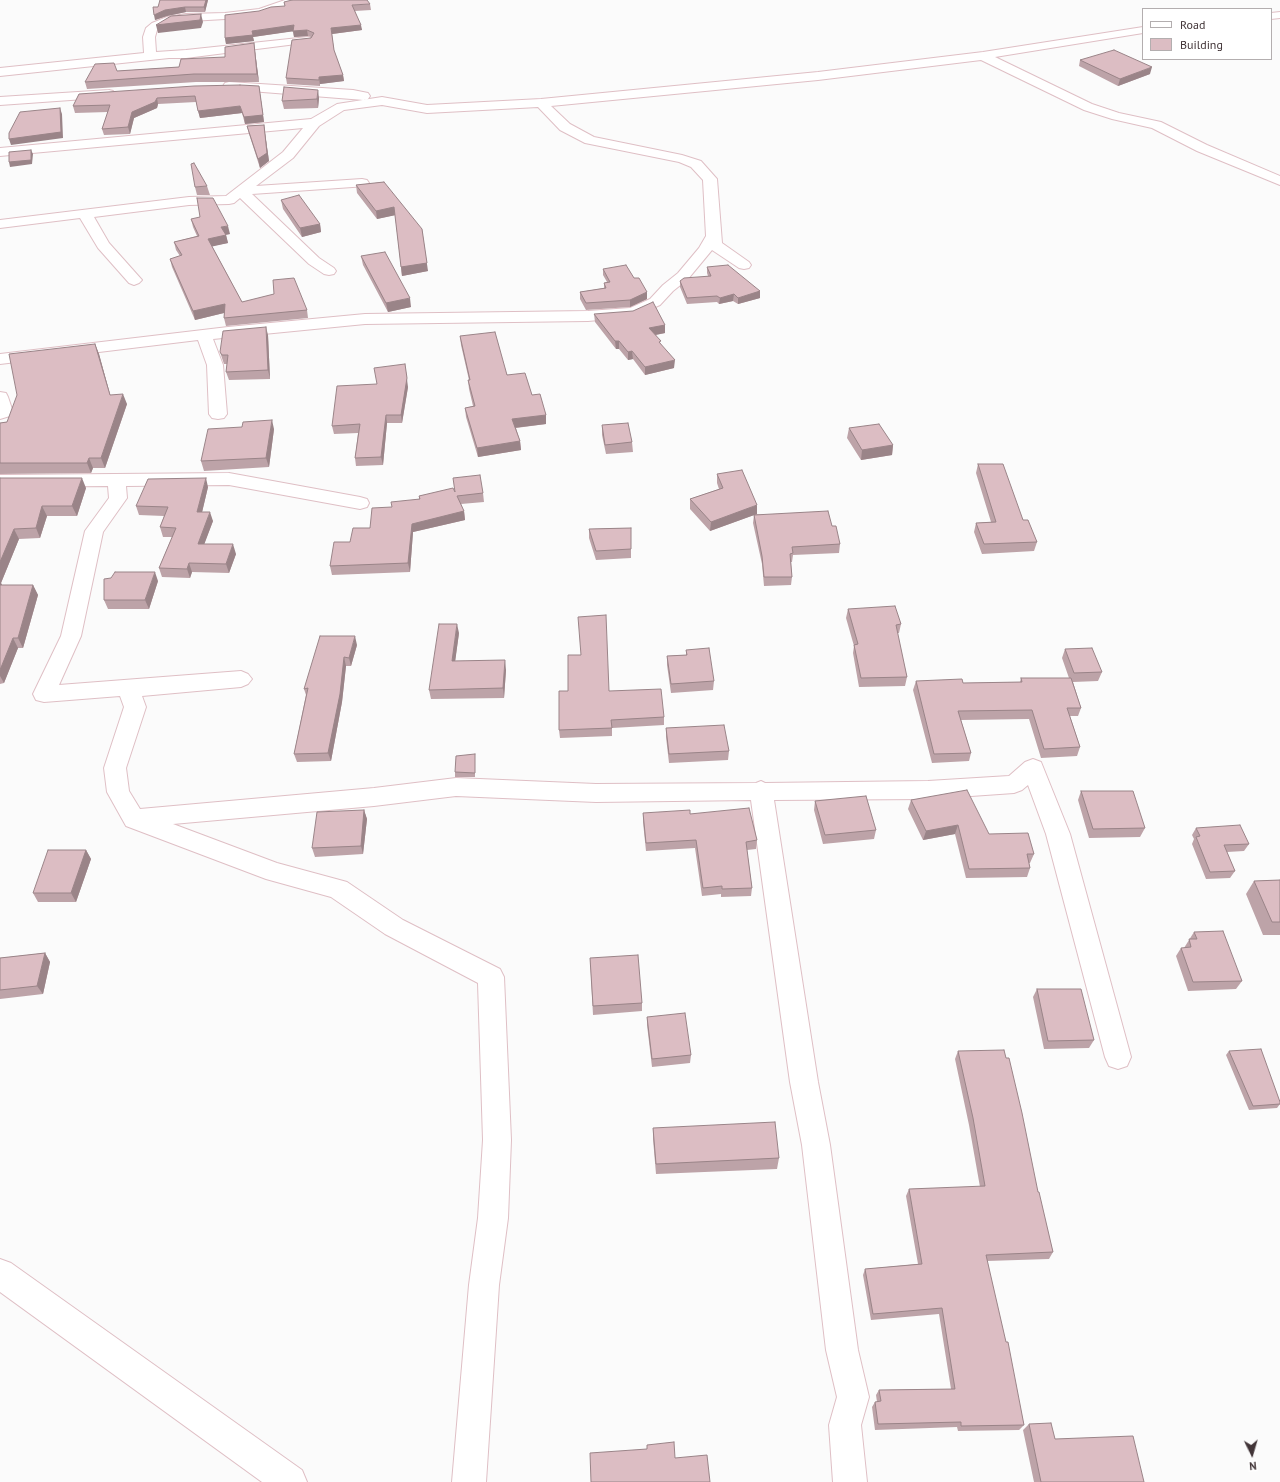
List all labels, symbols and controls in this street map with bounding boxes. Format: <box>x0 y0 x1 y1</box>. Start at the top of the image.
legend <box>1142 8 1272 60</box>
text: Road <box>1180 17 1205 32</box>
text: Building <box>1180 37 1223 52</box>
north arrow <box>1232 1434 1272 1474</box>
text: N <box>1249 1459 1257 1473</box>

